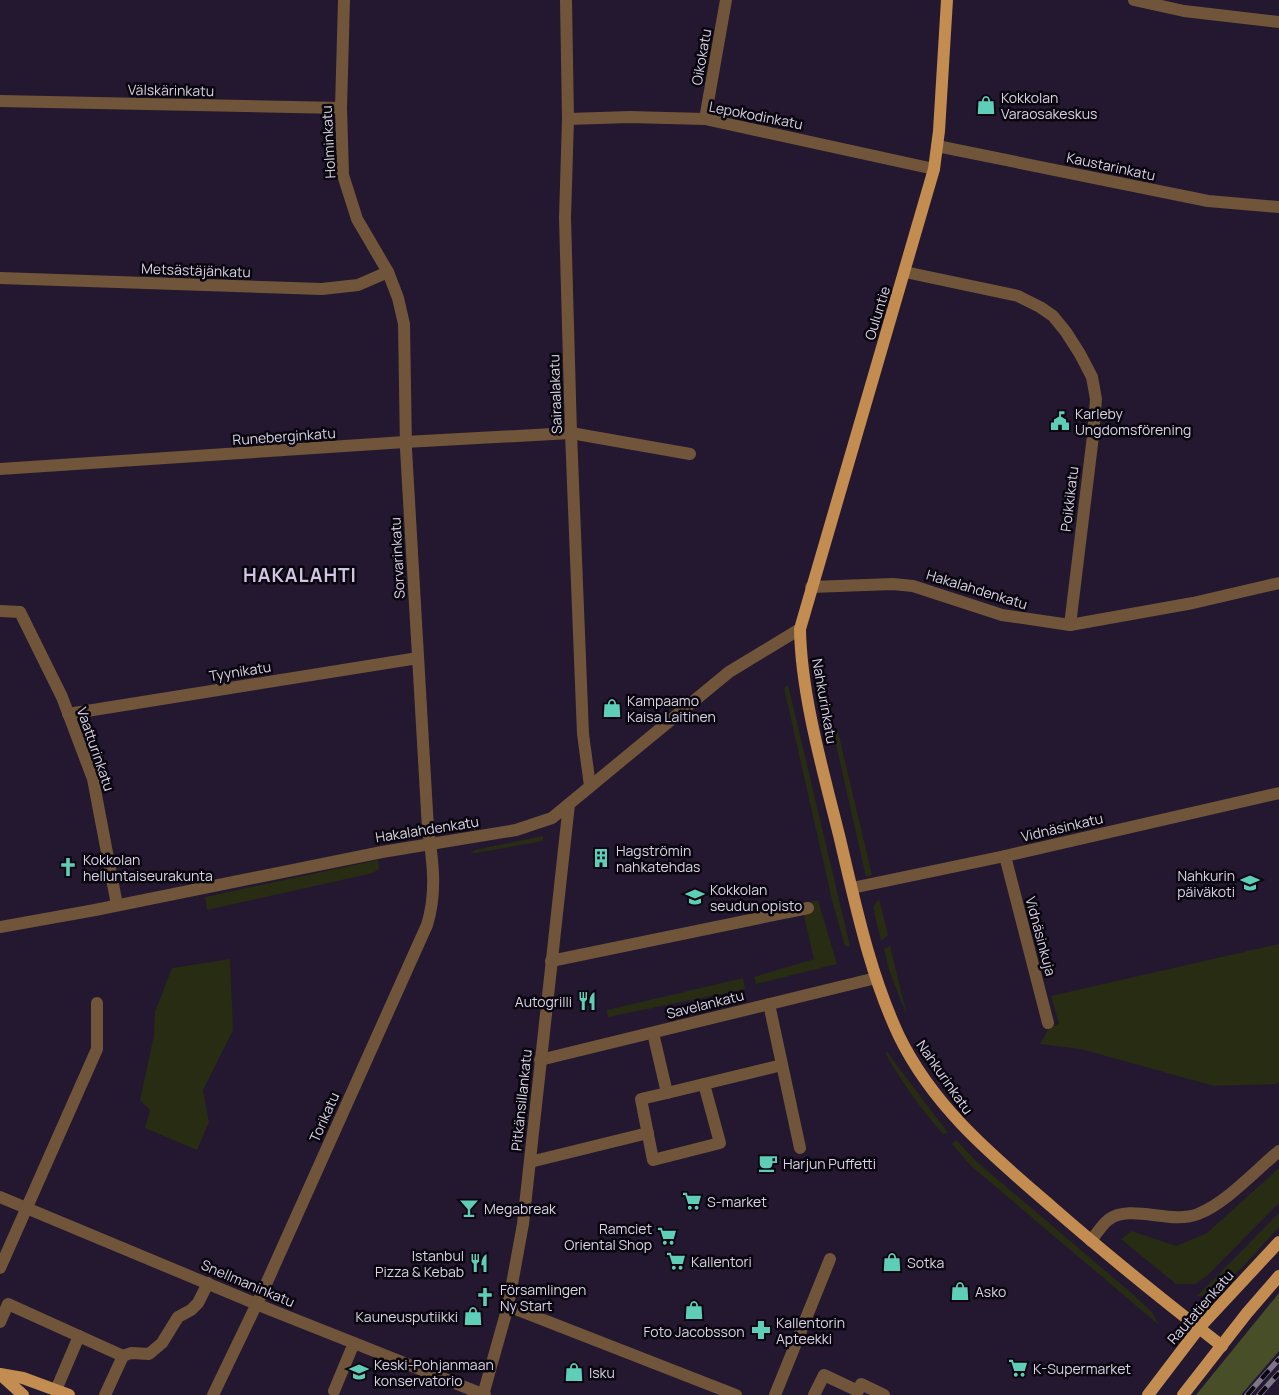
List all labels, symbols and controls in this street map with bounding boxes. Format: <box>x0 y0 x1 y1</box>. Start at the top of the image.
street label: Oikokatu <box>687 27 715 87</box>
street label: Välskärinkatu <box>128 80 214 100</box>
place label: Kokkolan Varaosakeskus <box>1001 88 1097 123</box>
shop icon: Kokkolan Varaosakeskus <box>975 94 997 116</box>
street label: Lepokodinkatu <box>707 97 805 133</box>
street label: Holminkatu <box>317 105 339 179</box>
street label: Kaustarinkatu <box>1065 147 1157 185</box>
street label: Metsästäjänkatu <box>141 259 251 281</box>
street label: Ouluntie <box>860 284 894 342</box>
street label: Sairaalakatu <box>544 354 566 434</box>
place label: Karleby Ungdomsförening <box>1075 404 1191 439</box>
public building icon: Karleby Ungdomsförening <box>1049 410 1071 432</box>
street label: Runeberginkatu <box>232 423 336 449</box>
street label: Poikkikatu <box>1056 465 1082 533</box>
street label: Sorvarinkatu <box>385 517 409 599</box>
district label: HAKALAHTI <box>243 562 357 588</box>
street label: Hakalahdenkatu <box>924 565 1030 613</box>
street label: Tyynikatu <box>208 657 272 685</box>
street label: Nahkurinkatu <box>808 657 842 745</box>
place label: Kampaamo Kaisa Laitinen <box>627 691 716 726</box>
shop icon: Kampaamo Kaisa Laitinen <box>601 697 623 719</box>
street label: Vaatturinkatu <box>73 705 119 793</box>
street label: Vidnäsinkatu <box>1019 808 1105 846</box>
street label: Hakalahdenkatu <box>374 811 480 847</box>
place label: Hagströmin nahkatehdas <box>616 841 700 876</box>
building icon: Hagströmin nahkatehdas <box>590 847 612 869</box>
place label: Kokkolan helluntaiseurakunta <box>83 850 213 885</box>
church icon: Kokkolan helluntaiseurakunta <box>57 856 79 878</box>
place label: Nahkurin päiväkoti <box>1177 866 1235 901</box>
school or university icon: Nahkurin päiväkoti <box>1239 872 1261 894</box>
place label: Kokkolan seudun opisto <box>710 880 802 915</box>
school or university icon: Kokkolan seudun opisto <box>684 886 706 908</box>
street label: Vidnäsinkuja <box>1021 894 1061 978</box>
street label: Savelankatu <box>664 985 746 1023</box>
restaurant icon: Autogrilli <box>576 990 598 1012</box>
place label: Autogrilli <box>515 992 572 1011</box>
street label: Nahkurinkatu <box>912 1036 978 1118</box>
street label: Pitkänsillankatu <box>506 1048 536 1152</box>
street label: Torikatu <box>305 1089 343 1145</box>
cafe icon: Harjun Puffetti <box>757 1152 779 1174</box>
place label: Harjun Puffetti <box>783 1154 876 1173</box>
supermarket icon: S-market <box>681 1190 703 1212</box>
place label: S-market <box>707 1192 767 1211</box>
bar icon: Megabreak <box>458 1197 480 1219</box>
place label: Megabreak <box>484 1199 557 1218</box>
place label: Ramciet Oriental Shop <box>564 1219 652 1254</box>
supermarket icon: Ramciet Oriental Shop <box>656 1225 678 1247</box>
place label: Istanbul Pizza & Kebab <box>375 1246 464 1281</box>
supermarket icon: Kallentori <box>665 1250 687 1272</box>
shop icon: Sotka <box>881 1251 903 1273</box>
restaurant icon: Istanbul Pizza & Kebab <box>468 1252 490 1274</box>
place label: Kallentori <box>691 1252 752 1271</box>
place label: Sotka <box>907 1253 944 1272</box>
street label: Snellmaninkatu <box>198 1255 298 1311</box>
street label: Rautatienkatu <box>1163 1266 1237 1348</box>
place label: Församlingen Ny Start <box>500 1280 586 1315</box>
shop icon: Asko <box>949 1280 971 1302</box>
place label: Asko <box>975 1282 1006 1301</box>
church icon: Församlingen Ny Start <box>474 1286 496 1308</box>
shop icon: Foto Jacobsson <box>683 1299 705 1321</box>
shop icon: Kauneusputiikki <box>462 1305 484 1327</box>
place label: Kauneusputiikki <box>356 1307 458 1326</box>
place label: Kallentorin Apteekki <box>776 1313 845 1348</box>
pharmacy icon: Kallentorin Apteekki <box>750 1319 772 1341</box>
place label: Foto Jacobsson <box>643 1322 745 1341</box>
place label: Keski-Pohjanmaan konservatorio <box>374 1355 494 1390</box>
supermarket icon: K-Supermarket <box>1007 1357 1029 1379</box>
place label: K-Supermarket <box>1033 1359 1131 1378</box>
school or university icon: Keski-Pohjanmaan konservatorio <box>348 1361 370 1383</box>
shop icon: Isku <box>563 1361 585 1383</box>
place label: Isku <box>589 1363 615 1382</box>

